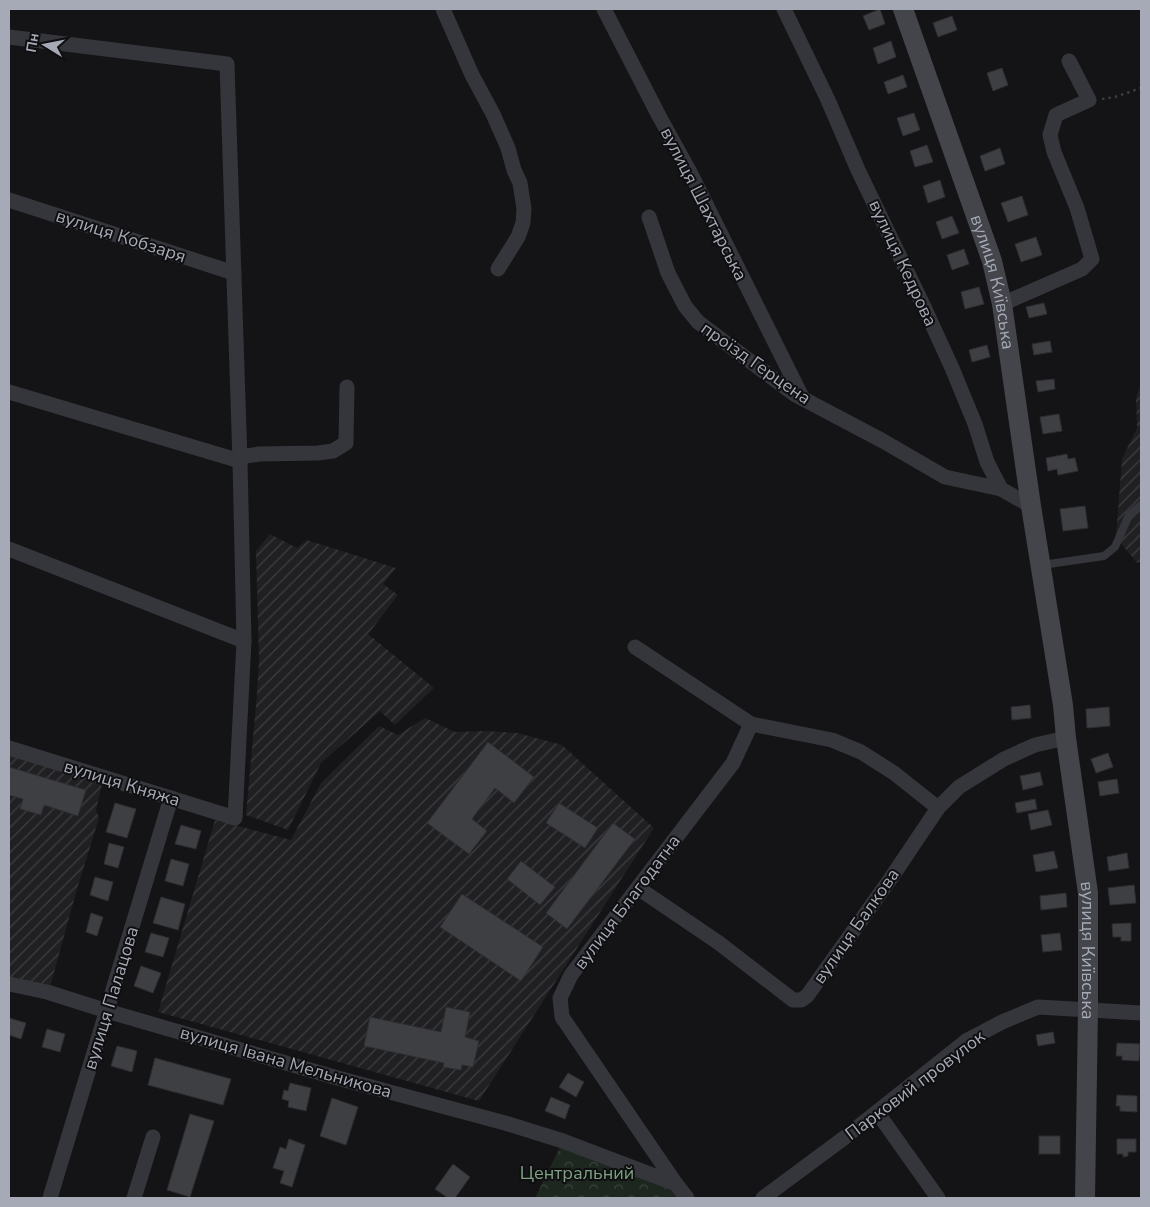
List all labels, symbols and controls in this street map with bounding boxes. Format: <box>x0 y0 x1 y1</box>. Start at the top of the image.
north arrow <box>20 20 70 70</box>
text: Пн <box>22 32 44 54</box>
street label: вулиця Шахтарська <box>655 123 753 285</box>
street label: вулиця Кедрова <box>863 196 943 330</box>
street label: вулиця Кобзаря <box>53 204 189 268</box>
street label: вулиця Київська <box>965 211 1020 351</box>
street label: проїзд Герцена <box>696 316 816 410</box>
street label: вулиця Княжа <box>61 754 183 812</box>
street label: вулиця Благодатна <box>568 830 686 974</box>
street label: вулиця Балкова <box>807 863 905 989</box>
street label: вулиця Київська <box>1074 880 1100 1020</box>
street label: вулиця Палацова <box>78 923 144 1073</box>
street label: вулиця Івана Мельникова <box>177 1020 395 1104</box>
street label: Парковий провулок <box>840 1024 990 1146</box>
park label: Центральний <box>520 1161 634 1185</box>

